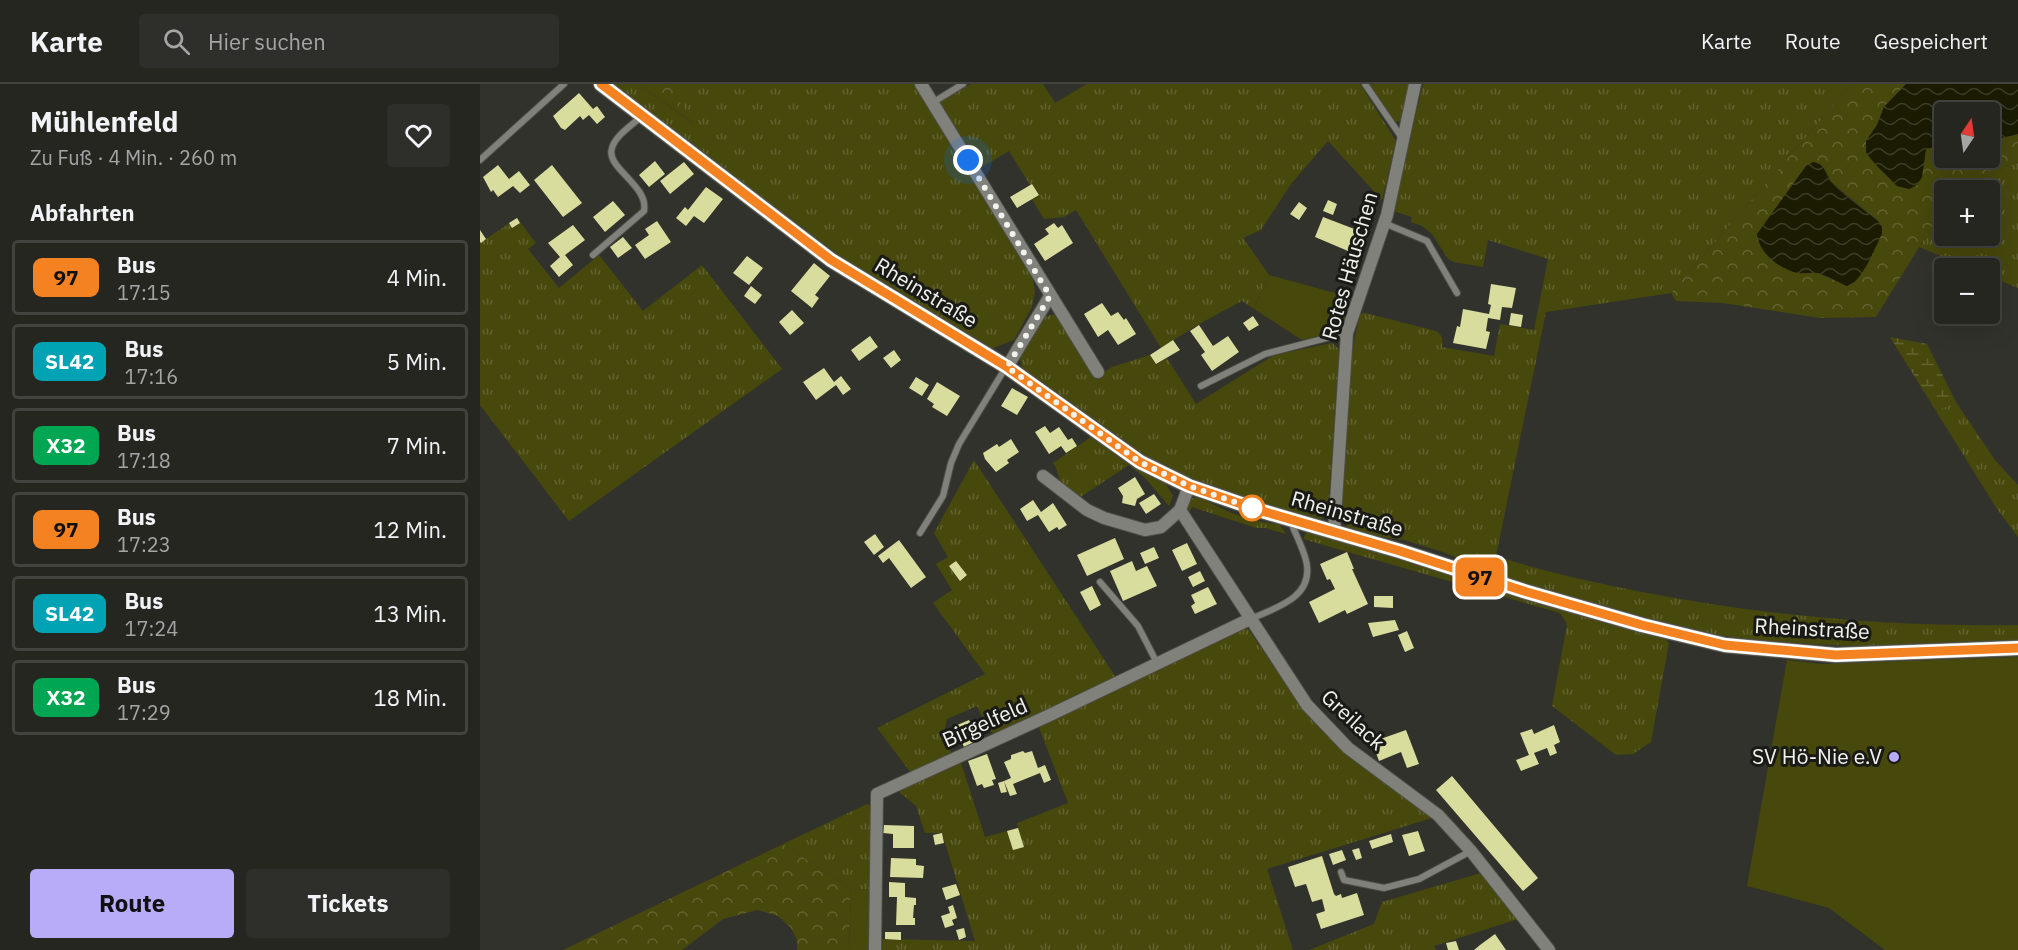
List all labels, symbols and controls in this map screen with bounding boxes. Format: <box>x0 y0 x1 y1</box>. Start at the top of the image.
search box <box>139 14 559 68</box>
text: Karte <box>30 23 103 60</box>
icon: search <box>160 25 193 58</box>
text: Hier suchen <box>208 27 326 56</box>
text: Karte <box>1701 27 1752 55</box>
text: Route <box>1785 27 1841 55</box>
text: Gespeichert <box>1874 27 1988 55</box>
north arrow <box>1934 102 2000 168</box>
map controls <box>1934 102 2000 324</box>
text: Mühlenfeld <box>30 103 178 140</box>
button: heart <box>387 104 450 167</box>
text: Zu Fuß · 4 Min. · 260 m <box>30 144 237 171</box>
your location <box>953 145 983 175</box>
button: + <box>1934 180 2000 246</box>
street label: Rotes Häuschen <box>1314 188 1384 343</box>
text: Abfahrten <box>30 198 135 227</box>
text: Bus <box>117 250 156 279</box>
street label: Rheinstraße <box>870 250 983 334</box>
button: − <box>1934 258 2000 324</box>
text: 97 <box>53 263 79 291</box>
text: 4 Min. <box>387 263 447 292</box>
text: 17:15 <box>117 279 171 306</box>
text: Bus <box>124 334 163 363</box>
text: SL42 <box>45 347 94 375</box>
text: 5 Min. <box>387 347 447 376</box>
text: 17:16 <box>124 363 178 390</box>
text: Bus <box>117 418 156 447</box>
text: X32 <box>46 431 86 459</box>
text: 7 Min. <box>387 431 447 460</box>
text: 17:18 <box>117 447 171 474</box>
street label: Rheinstraße <box>1288 484 1407 542</box>
unlabelled marker <box>1239 495 1265 521</box>
text: Bus <box>117 502 156 531</box>
text: 97 <box>53 515 79 543</box>
text: 12 Min. <box>374 515 447 544</box>
text: 17:23 <box>117 531 171 558</box>
line badge: 97 <box>1453 558 1507 596</box>
text: 97 <box>1467 563 1493 591</box>
text: Bus <box>124 586 163 615</box>
text: SL42 <box>45 599 94 627</box>
text: 13 Min. <box>374 599 447 628</box>
street label: Rheinstraße <box>1754 611 1870 645</box>
text: 17:24 <box>124 615 178 642</box>
text: Bus <box>117 670 156 699</box>
text: X32 <box>46 683 86 711</box>
text: 18 Min. <box>374 683 447 712</box>
street label: Greilack <box>1316 683 1392 756</box>
street label: Birgelfeld <box>938 691 1032 753</box>
text: 17:29 <box>117 699 171 726</box>
place label: SV Hö-Nie e.V <box>1752 742 1882 770</box>
marker: SV Hö-Nie e.V <box>1887 750 1901 764</box>
button: Route <box>30 869 234 938</box>
button: Tickets <box>246 869 450 938</box>

